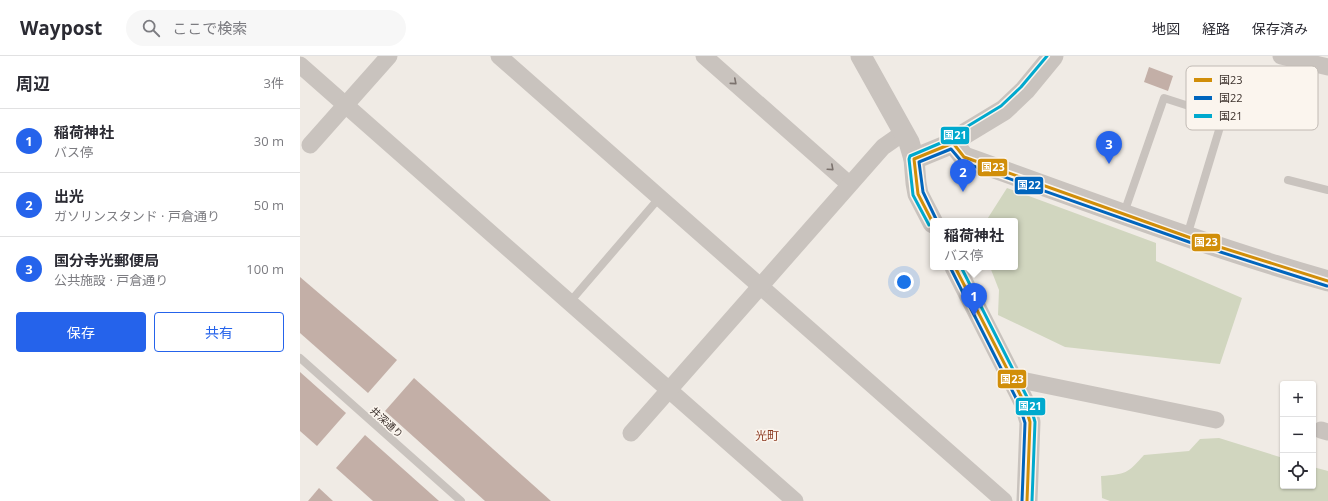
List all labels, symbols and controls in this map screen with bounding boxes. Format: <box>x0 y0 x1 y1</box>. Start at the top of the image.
search box <box>126 10 406 46</box>
text: Waypost <box>20 15 102 41</box>
icon: search <box>140 17 162 39</box>
text: ここで検索 <box>172 18 247 38</box>
text: 地図 <box>1152 19 1180 38</box>
text: 経路 <box>1202 19 1230 38</box>
text: 保存済み <box>1252 19 1308 38</box>
legend <box>1186 66 1318 130</box>
text: 周辺 <box>16 72 50 95</box>
text: 国23 <box>1219 72 1243 87</box>
text: 3件 <box>264 74 284 92</box>
one-way arrow <box>729 77 736 84</box>
text: 国22 <box>1219 90 1243 105</box>
text: 国21 <box>1219 108 1243 123</box>
text: 稲荷神社 <box>54 122 114 142</box>
line badge: 国21 <box>940 126 970 145</box>
text: 国21 <box>943 127 967 142</box>
pin: 3 <box>1096 131 1122 164</box>
text: 1 <box>25 132 33 150</box>
text: 30 m <box>254 132 284 150</box>
text: バス停 <box>54 143 93 161</box>
line badge: 国23 <box>977 158 1008 177</box>
pin: 2 <box>950 159 976 192</box>
text: 国23 <box>981 159 1005 174</box>
one-way arrow <box>826 163 834 171</box>
line badge: 国22 <box>1014 176 1044 195</box>
text: 国22 <box>1017 177 1041 192</box>
text: 出光 <box>54 186 84 206</box>
text: 2 <box>25 196 33 214</box>
text: 50 m <box>254 196 284 214</box>
text: ガソリンスタンド · 戸倉通り <box>54 207 220 225</box>
popup <box>930 218 1018 270</box>
text: 稲荷神社 <box>944 225 1004 245</box>
line badge: 国23 <box>1191 233 1221 252</box>
text: 国23 <box>1194 234 1218 249</box>
text: バス停 <box>944 246 983 264</box>
text: 国分寺光郵便局 <box>54 250 159 270</box>
text: 3 <box>25 260 33 278</box>
text: 100 m <box>246 260 284 278</box>
text: 公共施設 · 戸倉通り <box>54 271 168 289</box>
your location <box>894 272 914 292</box>
pin: 1 <box>961 283 987 316</box>
button: 保存 <box>16 312 146 352</box>
button: 共有 <box>154 312 284 352</box>
line badge: 国23 <box>997 369 1027 389</box>
text: 国23 <box>1000 371 1024 386</box>
map controls <box>1280 381 1316 489</box>
button: + <box>1280 381 1316 417</box>
line badge: 国21 <box>1015 397 1046 416</box>
text: 国21 <box>1018 398 1042 413</box>
street label: 井深通り <box>367 403 407 441</box>
button: − <box>1280 417 1316 453</box>
district label: 光町 <box>755 427 779 444</box>
button: locate <box>1280 453 1316 489</box>

